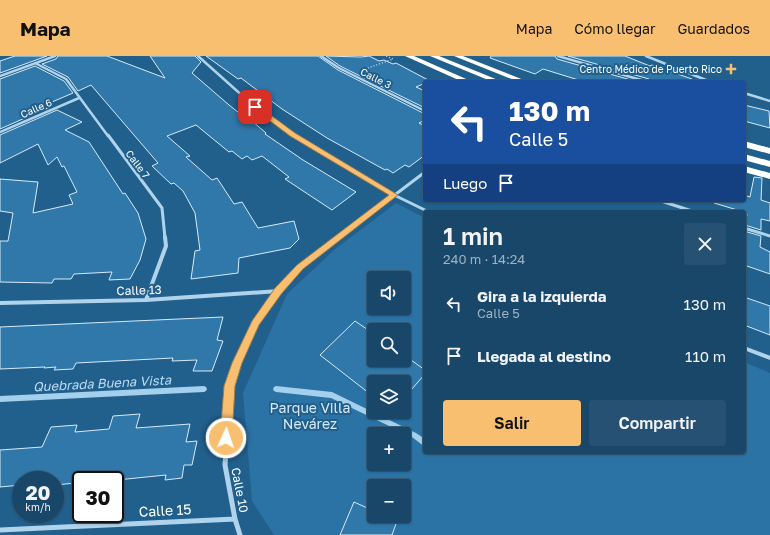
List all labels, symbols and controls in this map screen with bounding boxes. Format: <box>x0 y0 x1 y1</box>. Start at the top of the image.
text: Mapa <box>20 17 71 40</box>
text: Mapa <box>516 20 552 37</box>
text: Cómo llegar <box>574 20 655 37</box>
text: Guardados <box>677 20 750 37</box>
place label: Centro Médico de Puerto Rico <box>579 63 722 75</box>
marker: Centro Médico de Puerto Rico <box>725 63 737 75</box>
street label: Calle 3 <box>359 65 394 91</box>
pin <box>238 90 272 124</box>
text: 130 m <box>509 94 590 127</box>
street label: Calle 6 <box>18 96 54 120</box>
icon: arrive <box>244 96 266 118</box>
icon: left <box>443 96 495 148</box>
text: Calle 5 <box>509 128 568 150</box>
street label: Calle 7 <box>123 147 153 181</box>
icon: arrive <box>495 172 517 194</box>
text: Luego <box>443 174 487 192</box>
text: 1 min <box>443 221 503 250</box>
button: close <box>684 223 726 265</box>
text: 240 m · 14:24 <box>443 251 525 267</box>
map controls <box>367 271 411 523</box>
button: sound <box>367 271 411 315</box>
street label: Calle 13 <box>116 282 162 298</box>
text: Gira a la izquierda <box>477 287 607 305</box>
icon: left <box>443 293 465 315</box>
text: 130 m <box>684 295 726 313</box>
text: Calle 5 <box>477 305 520 321</box>
button: search <box>367 323 411 367</box>
icon: arrive <box>443 345 465 367</box>
text: Llegada al destino <box>477 347 611 365</box>
text: 110 m <box>685 347 726 365</box>
water label: Quebrada Buena Vista <box>33 371 172 395</box>
button: layers <box>367 375 411 419</box>
park label: Parque Villa Nevárez <box>270 399 350 432</box>
button: Salir <box>443 400 581 446</box>
button: Compartir <box>589 400 726 446</box>
position arrow <box>205 417 247 459</box>
button: + <box>367 427 411 471</box>
street label: Calle 10 <box>228 466 252 514</box>
speed limit sign: 30 <box>72 471 124 523</box>
button: − <box>367 479 411 523</box>
text: 20 <box>25 480 51 504</box>
street label: Calle 15 <box>138 500 192 520</box>
text: km/h <box>25 501 51 513</box>

